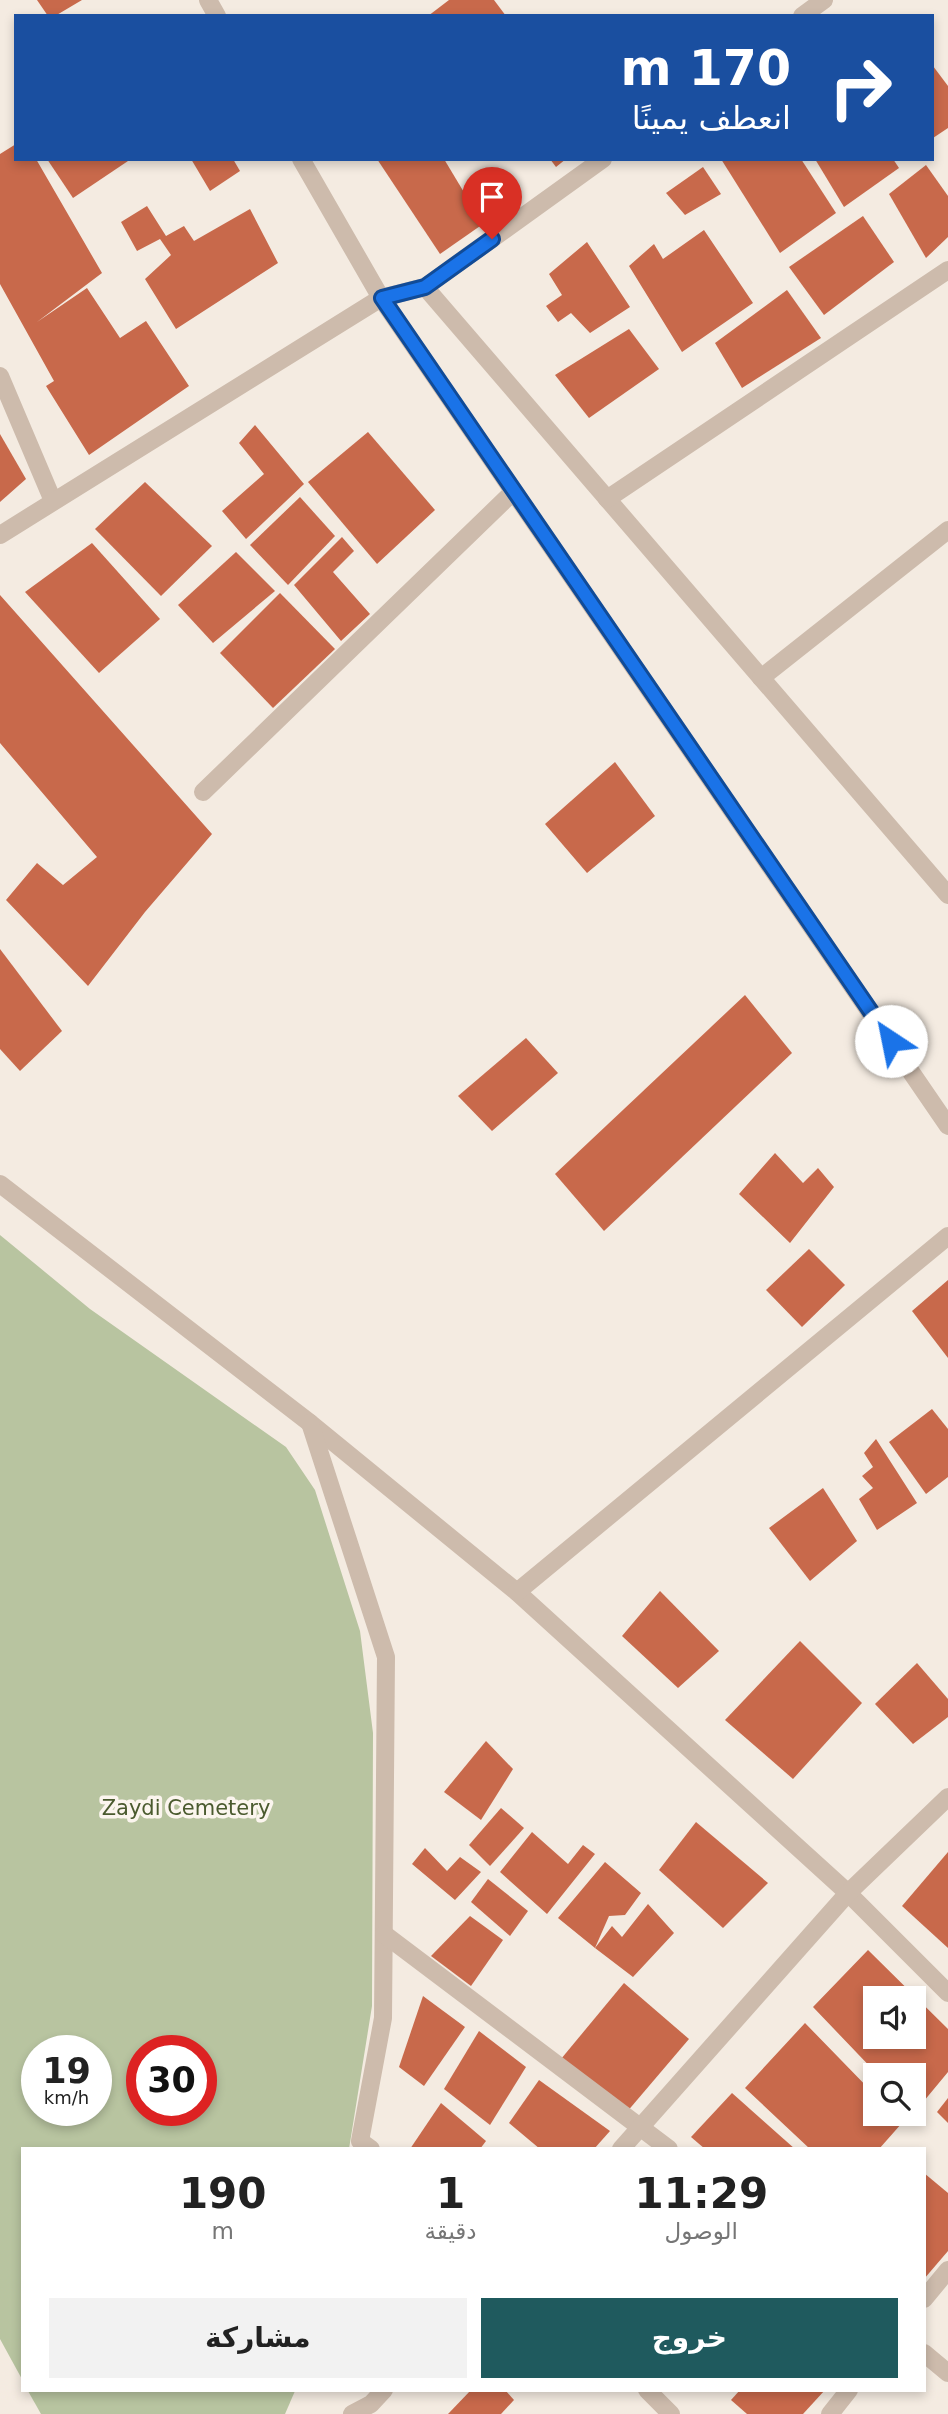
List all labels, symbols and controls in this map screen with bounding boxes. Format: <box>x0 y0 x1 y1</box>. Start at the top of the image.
text: 170 m <box>621 40 791 97</box>
icon: right <box>815 42 906 133</box>
text: انعطف يمينًا <box>632 99 791 137</box>
pin <box>462 167 522 239</box>
icon: arrive <box>473 178 511 216</box>
position arrow <box>854 1004 928 1078</box>
park label: Zaydi Cemetery <box>102 1796 270 1820</box>
map controls <box>863 1986 926 2126</box>
button: sound <box>863 1986 926 2049</box>
speed limit sign: 30 <box>126 2035 217 2126</box>
text: 19 <box>42 2051 91 2091</box>
button: search <box>863 2063 926 2126</box>
text: km/h <box>44 2087 89 2108</box>
text: 190 <box>179 2169 267 2218</box>
text: 1 <box>436 2169 465 2218</box>
text: 11:29 <box>634 2169 768 2218</box>
text: m <box>212 2218 234 2244</box>
text: دقيقة <box>424 2218 477 2244</box>
text: الوصول <box>665 2218 738 2244</box>
button: مشاركة <box>49 2298 467 2378</box>
button: خروج <box>481 2298 898 2378</box>

